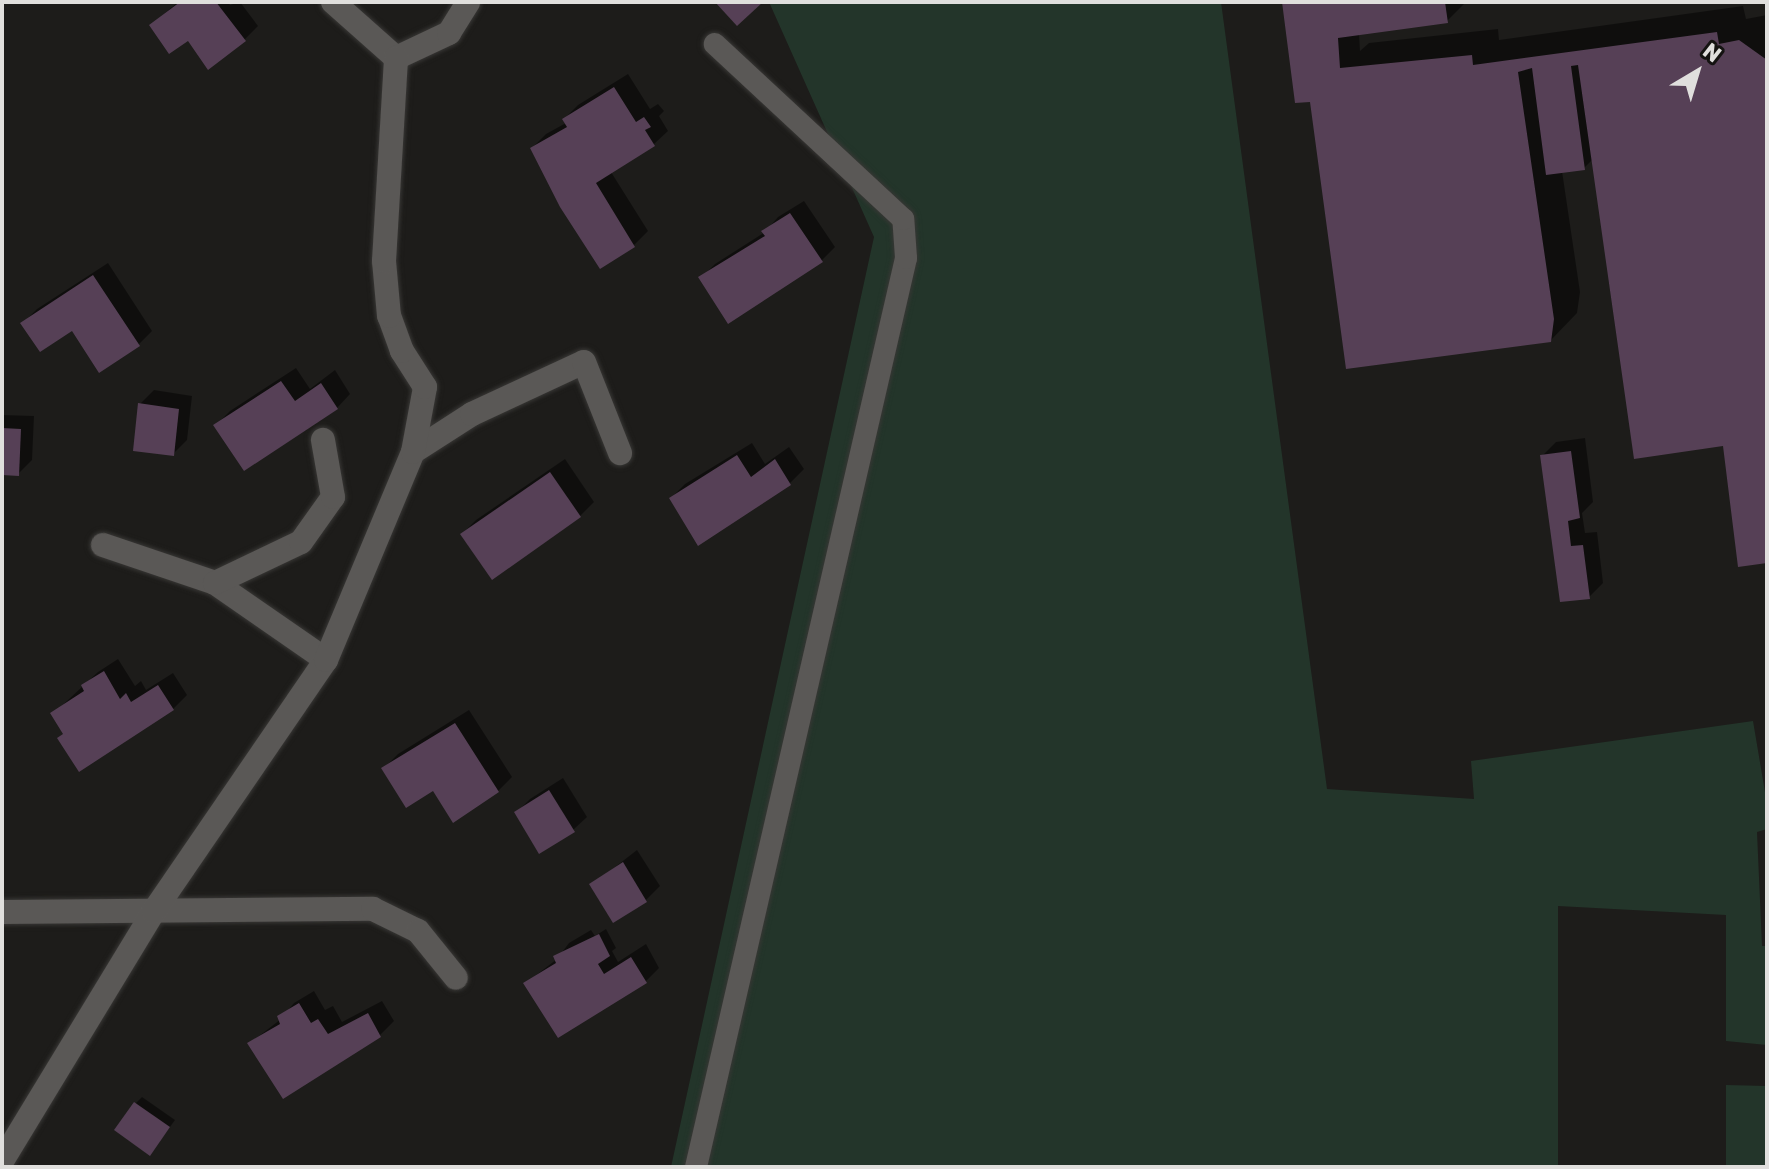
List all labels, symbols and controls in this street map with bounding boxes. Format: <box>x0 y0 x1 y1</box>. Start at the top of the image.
north arrow <box>1657 32 1737 112</box>
text: N <box>1698 37 1727 68</box>

